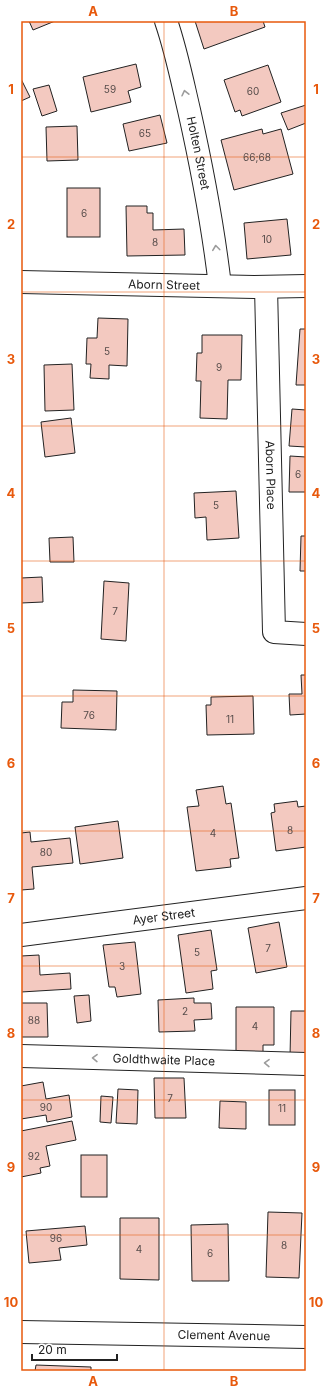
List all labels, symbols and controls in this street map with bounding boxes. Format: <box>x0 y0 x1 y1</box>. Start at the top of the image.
text: A <box>88 3 98 19</box>
text: B <box>230 3 239 19</box>
text: 1 <box>8 81 14 97</box>
text: 1 <box>313 81 319 97</box>
house number: 59 <box>104 83 116 95</box>
house number: 60 <box>247 85 259 97</box>
one-way arrow <box>181 90 189 96</box>
street label: Holten Street <box>184 115 213 191</box>
house number: 65 <box>139 127 151 139</box>
house number: 66;68 <box>243 151 271 163</box>
house number: 6 <box>81 207 87 219</box>
text: 2 <box>7 216 15 232</box>
text: 2 <box>312 216 320 232</box>
house number: 10 <box>262 233 272 245</box>
house number: 8 <box>152 236 158 248</box>
one-way arrow <box>212 245 221 251</box>
street label: Aborn Street <box>128 276 200 293</box>
house number: 5 <box>104 345 110 357</box>
text: 3 <box>7 351 15 367</box>
text: 3 <box>312 351 320 367</box>
house number: 9 <box>216 361 222 373</box>
street label: Aborn Place <box>263 440 279 510</box>
house number: 6 <box>295 468 301 480</box>
text: 4 <box>7 485 16 501</box>
text: 4 <box>312 485 321 501</box>
house number: 5 <box>213 499 219 511</box>
house number: 7 <box>112 605 118 617</box>
text: 5 <box>7 620 15 636</box>
text: 5 <box>312 620 320 636</box>
house number: 76 <box>83 709 95 721</box>
house number: 11 <box>226 713 234 725</box>
text: 6 <box>7 755 15 771</box>
text: 6 <box>312 755 320 771</box>
house number: 8 <box>287 824 293 836</box>
house number: 4 <box>210 827 216 839</box>
house number: 80 <box>40 846 52 858</box>
text: 7 <box>7 890 15 906</box>
text: 7 <box>312 890 320 906</box>
street label: Ayer Street <box>132 904 196 927</box>
house number: 7 <box>265 942 271 954</box>
house number: 5 <box>194 946 200 958</box>
house number: 3 <box>119 960 125 972</box>
house number: 2 <box>182 1005 188 1017</box>
house number: 88 <box>28 1014 40 1026</box>
house number: 4 <box>252 1020 258 1032</box>
text: 8 <box>7 1025 15 1041</box>
text: 8 <box>312 1025 320 1041</box>
street label: Goldthwaite Place <box>113 1051 215 1068</box>
one-way arrow <box>92 1054 98 1062</box>
one-way arrow <box>264 1058 270 1067</box>
house number: 7 <box>167 1092 173 1104</box>
house number: 90 <box>40 1101 52 1113</box>
house number: 11 <box>278 1102 286 1114</box>
house number: 92 <box>28 1150 40 1162</box>
text: 9 <box>7 1159 15 1175</box>
text: 9 <box>312 1159 320 1175</box>
house number: 96 <box>50 1232 62 1244</box>
house number: 8 <box>281 1239 287 1251</box>
house number: 4 <box>136 1243 142 1255</box>
house number: 6 <box>207 1247 213 1259</box>
text: 10 <box>4 1294 18 1310</box>
text: 10 <box>309 1294 323 1310</box>
street label: Clement Avenue <box>177 1327 270 1343</box>
scale bar <box>32 1336 117 1362</box>
text: 20 m <box>38 1342 67 1357</box>
text: A <box>88 1373 98 1389</box>
text: B <box>230 1373 239 1389</box>

